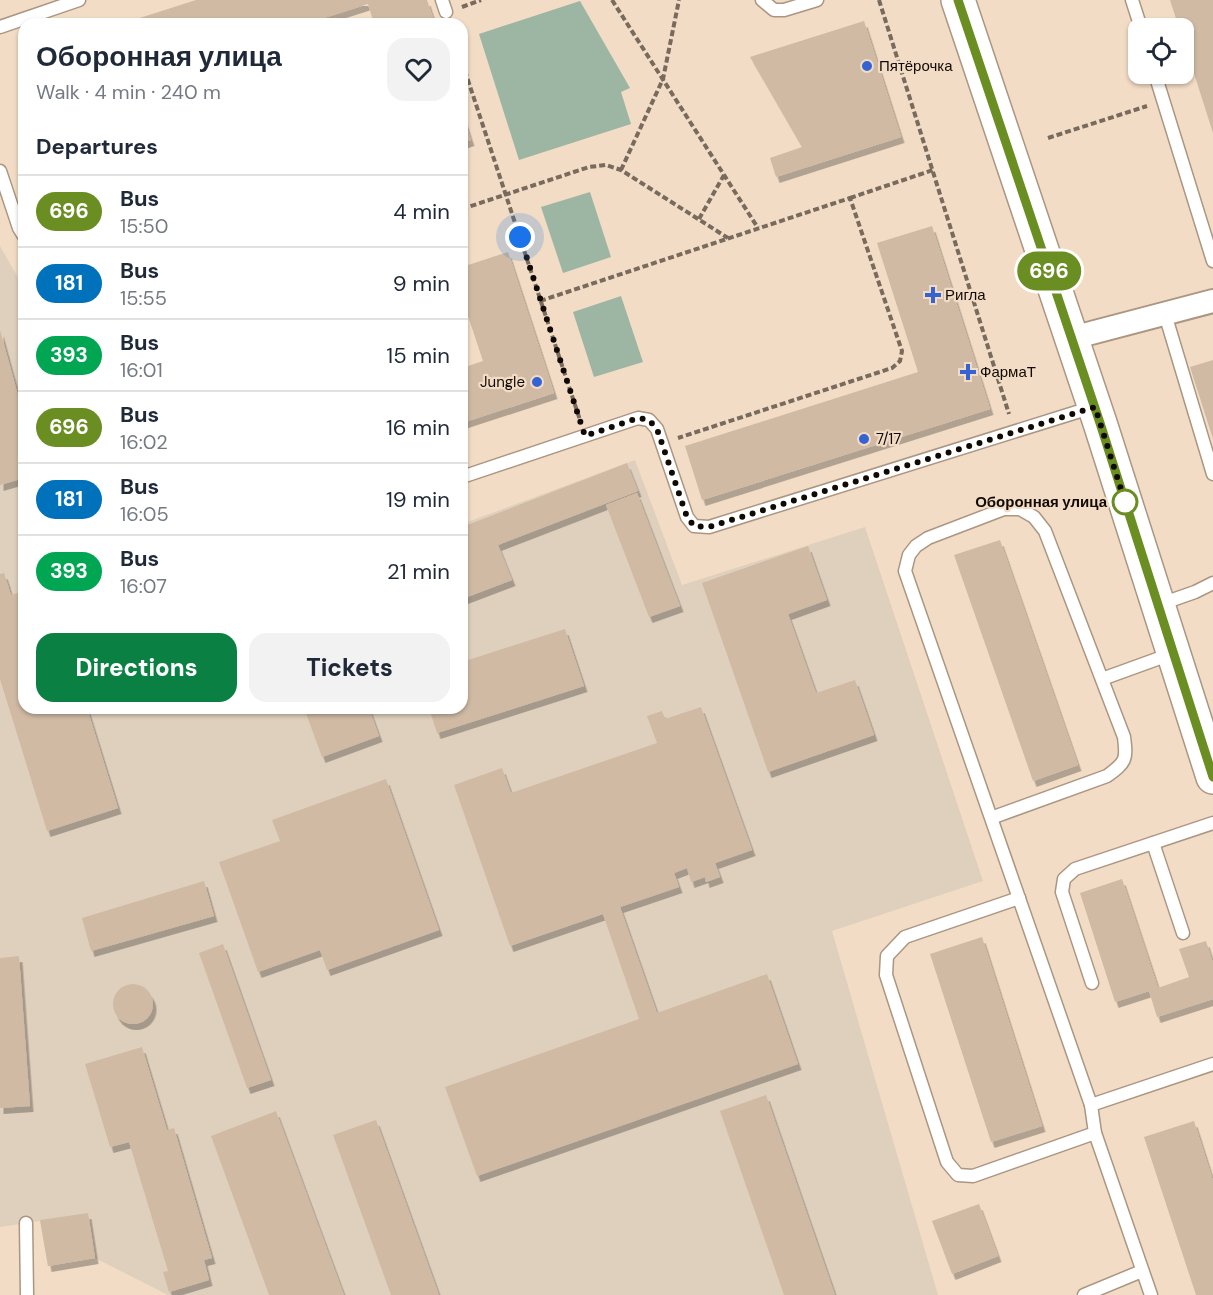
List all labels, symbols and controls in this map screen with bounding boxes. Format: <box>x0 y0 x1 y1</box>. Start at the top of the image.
map controls <box>1128 18 1194 84</box>
button: locate <box>1128 18 1194 84</box>
text: Оборонная улица <box>36 38 282 75</box>
button: heart <box>387 38 450 101</box>
place label: Пятёрочка <box>879 56 953 76</box>
marker: Пятёрочка <box>860 59 874 73</box>
text: Walk · 4 min · 240 m <box>36 79 221 105</box>
text: Departures <box>36 132 158 161</box>
text: Bus <box>120 184 159 213</box>
text: 696 <box>49 197 89 225</box>
text: 4 min <box>393 197 450 226</box>
text: 15:50 <box>120 213 168 239</box>
your location <box>505 222 535 252</box>
line badge: 696 <box>1014 252 1084 290</box>
text: Bus <box>120 256 159 285</box>
text: 696 <box>1029 257 1069 285</box>
text: 181 <box>55 269 83 297</box>
text: 9 min <box>393 269 450 298</box>
text: 15:55 <box>120 285 167 311</box>
place label: Ригла <box>945 285 986 305</box>
marker: Ригла <box>926 288 940 302</box>
text: Bus <box>120 328 159 357</box>
text: 393 <box>50 341 88 369</box>
text: 15 min <box>386 341 450 370</box>
text: 16:01 <box>120 357 163 383</box>
place label: ФармаТ <box>980 362 1036 382</box>
marker: ФармаТ <box>961 365 975 379</box>
place label: Jungle <box>480 372 525 392</box>
marker: Jungle <box>530 375 544 389</box>
text: Bus <box>120 400 159 429</box>
text: 696 <box>49 413 89 441</box>
text: 16 min <box>386 413 450 442</box>
text: 16:02 <box>120 429 168 455</box>
place label: 7/17 <box>876 429 901 449</box>
marker: 7/17 <box>857 432 871 446</box>
text: Bus <box>120 472 159 501</box>
text: 181 <box>55 485 83 513</box>
text: 19 min <box>386 485 450 514</box>
marker: Оборонная улица <box>1112 489 1138 515</box>
place label: Оборонная улица <box>975 492 1108 512</box>
text: 16:05 <box>120 501 169 527</box>
text: Bus <box>120 544 159 573</box>
text: 393 <box>50 557 88 585</box>
text: 21 min <box>387 557 450 586</box>
text: 16:07 <box>120 573 167 599</box>
button: Directions <box>36 633 237 702</box>
button: Tickets <box>249 633 450 702</box>

